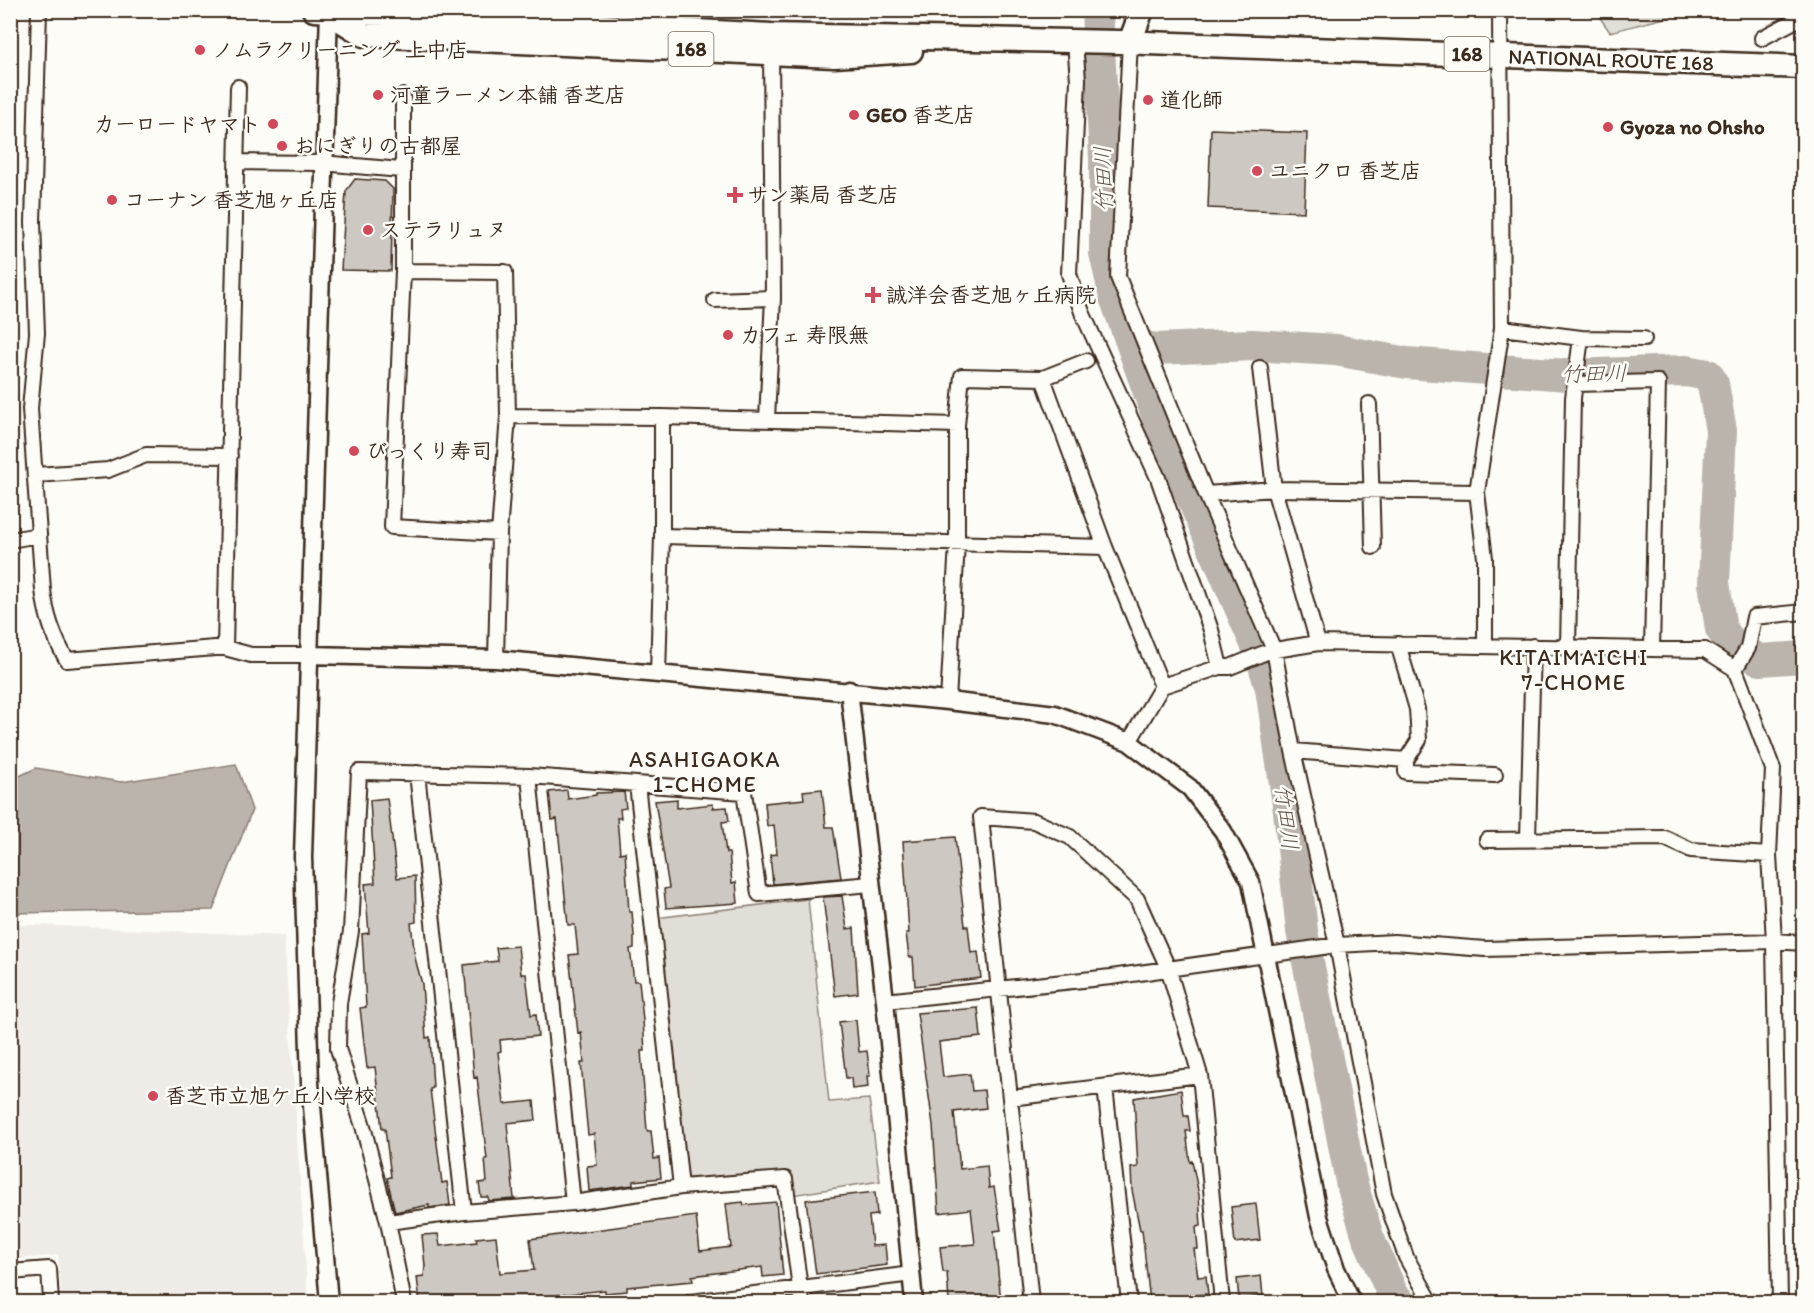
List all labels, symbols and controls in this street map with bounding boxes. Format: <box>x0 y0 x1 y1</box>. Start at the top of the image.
road number: 168 <box>668 32 714 66</box>
place label: ノムラクリーニング 上中店 <box>212 37 468 62</box>
road number: 168 <box>1444 37 1490 71</box>
marker: ノムラクリーニング 上中店 <box>193 43 207 57</box>
street label: NATIONAL ROUTE 168 <box>1508 43 1714 76</box>
place label: 河童ラーメン本舗 香芝店 <box>390 82 626 107</box>
place label: 道化師 <box>1160 87 1223 112</box>
marker: 河童ラーメン本舗 香芝店 <box>371 88 385 102</box>
marker: 道化師 <box>1141 93 1155 107</box>
place label: GEO 香芝店 <box>866 102 975 127</box>
marker: GEO 香芝店 <box>847 108 861 122</box>
place label: カーロードヤマト <box>94 111 261 136</box>
place label: Gyoza no Ohsho <box>1620 114 1765 140</box>
marker: カーロードヤマト <box>266 117 280 131</box>
marker: Gyoza no Ohsho <box>1601 120 1615 134</box>
place label: おにぎりの古都屋 <box>294 133 462 158</box>
marker: おにぎりの古都屋 <box>275 139 289 153</box>
water label: 竹田川 <box>1089 146 1118 212</box>
place label: ユニクロ 香芝店 <box>1269 158 1421 183</box>
marker: ユニクロ 香芝店 <box>1250 164 1264 178</box>
place label: サン薬局 香芝店 <box>747 182 899 207</box>
place label: コーナン 香芝旭ヶ丘店 <box>124 187 339 212</box>
marker: サン薬局 香芝店 <box>728 188 742 202</box>
marker: コーナン 香芝旭ヶ丘店 <box>105 193 119 207</box>
place label: ステラリュヌ <box>380 217 507 242</box>
marker: ステラリュヌ <box>361 223 375 237</box>
place label: 誠洋会香芝旭ヶ丘病院 <box>886 282 1096 307</box>
marker: 誠洋会香芝旭ヶ丘病院 <box>864 286 882 304</box>
place label: カフェ 寿限無 <box>740 322 869 347</box>
marker: カフェ 寿限無 <box>721 328 735 342</box>
water label: 竹田川 <box>1561 359 1627 388</box>
place label: びっくり寿司 <box>366 438 492 463</box>
marker: びっくり寿司 <box>347 444 361 458</box>
district label: KITAIMAICHI 7-CHOME <box>1499 644 1649 696</box>
district label: ASAHIGAOKA 1-CHOME <box>629 746 781 798</box>
water label: 竹田川 <box>1269 783 1304 851</box>
place label: 香芝市立旭ケ丘小学校 <box>165 1083 375 1108</box>
marker: 香芝市立旭ケ丘小学校 <box>146 1089 160 1103</box>

